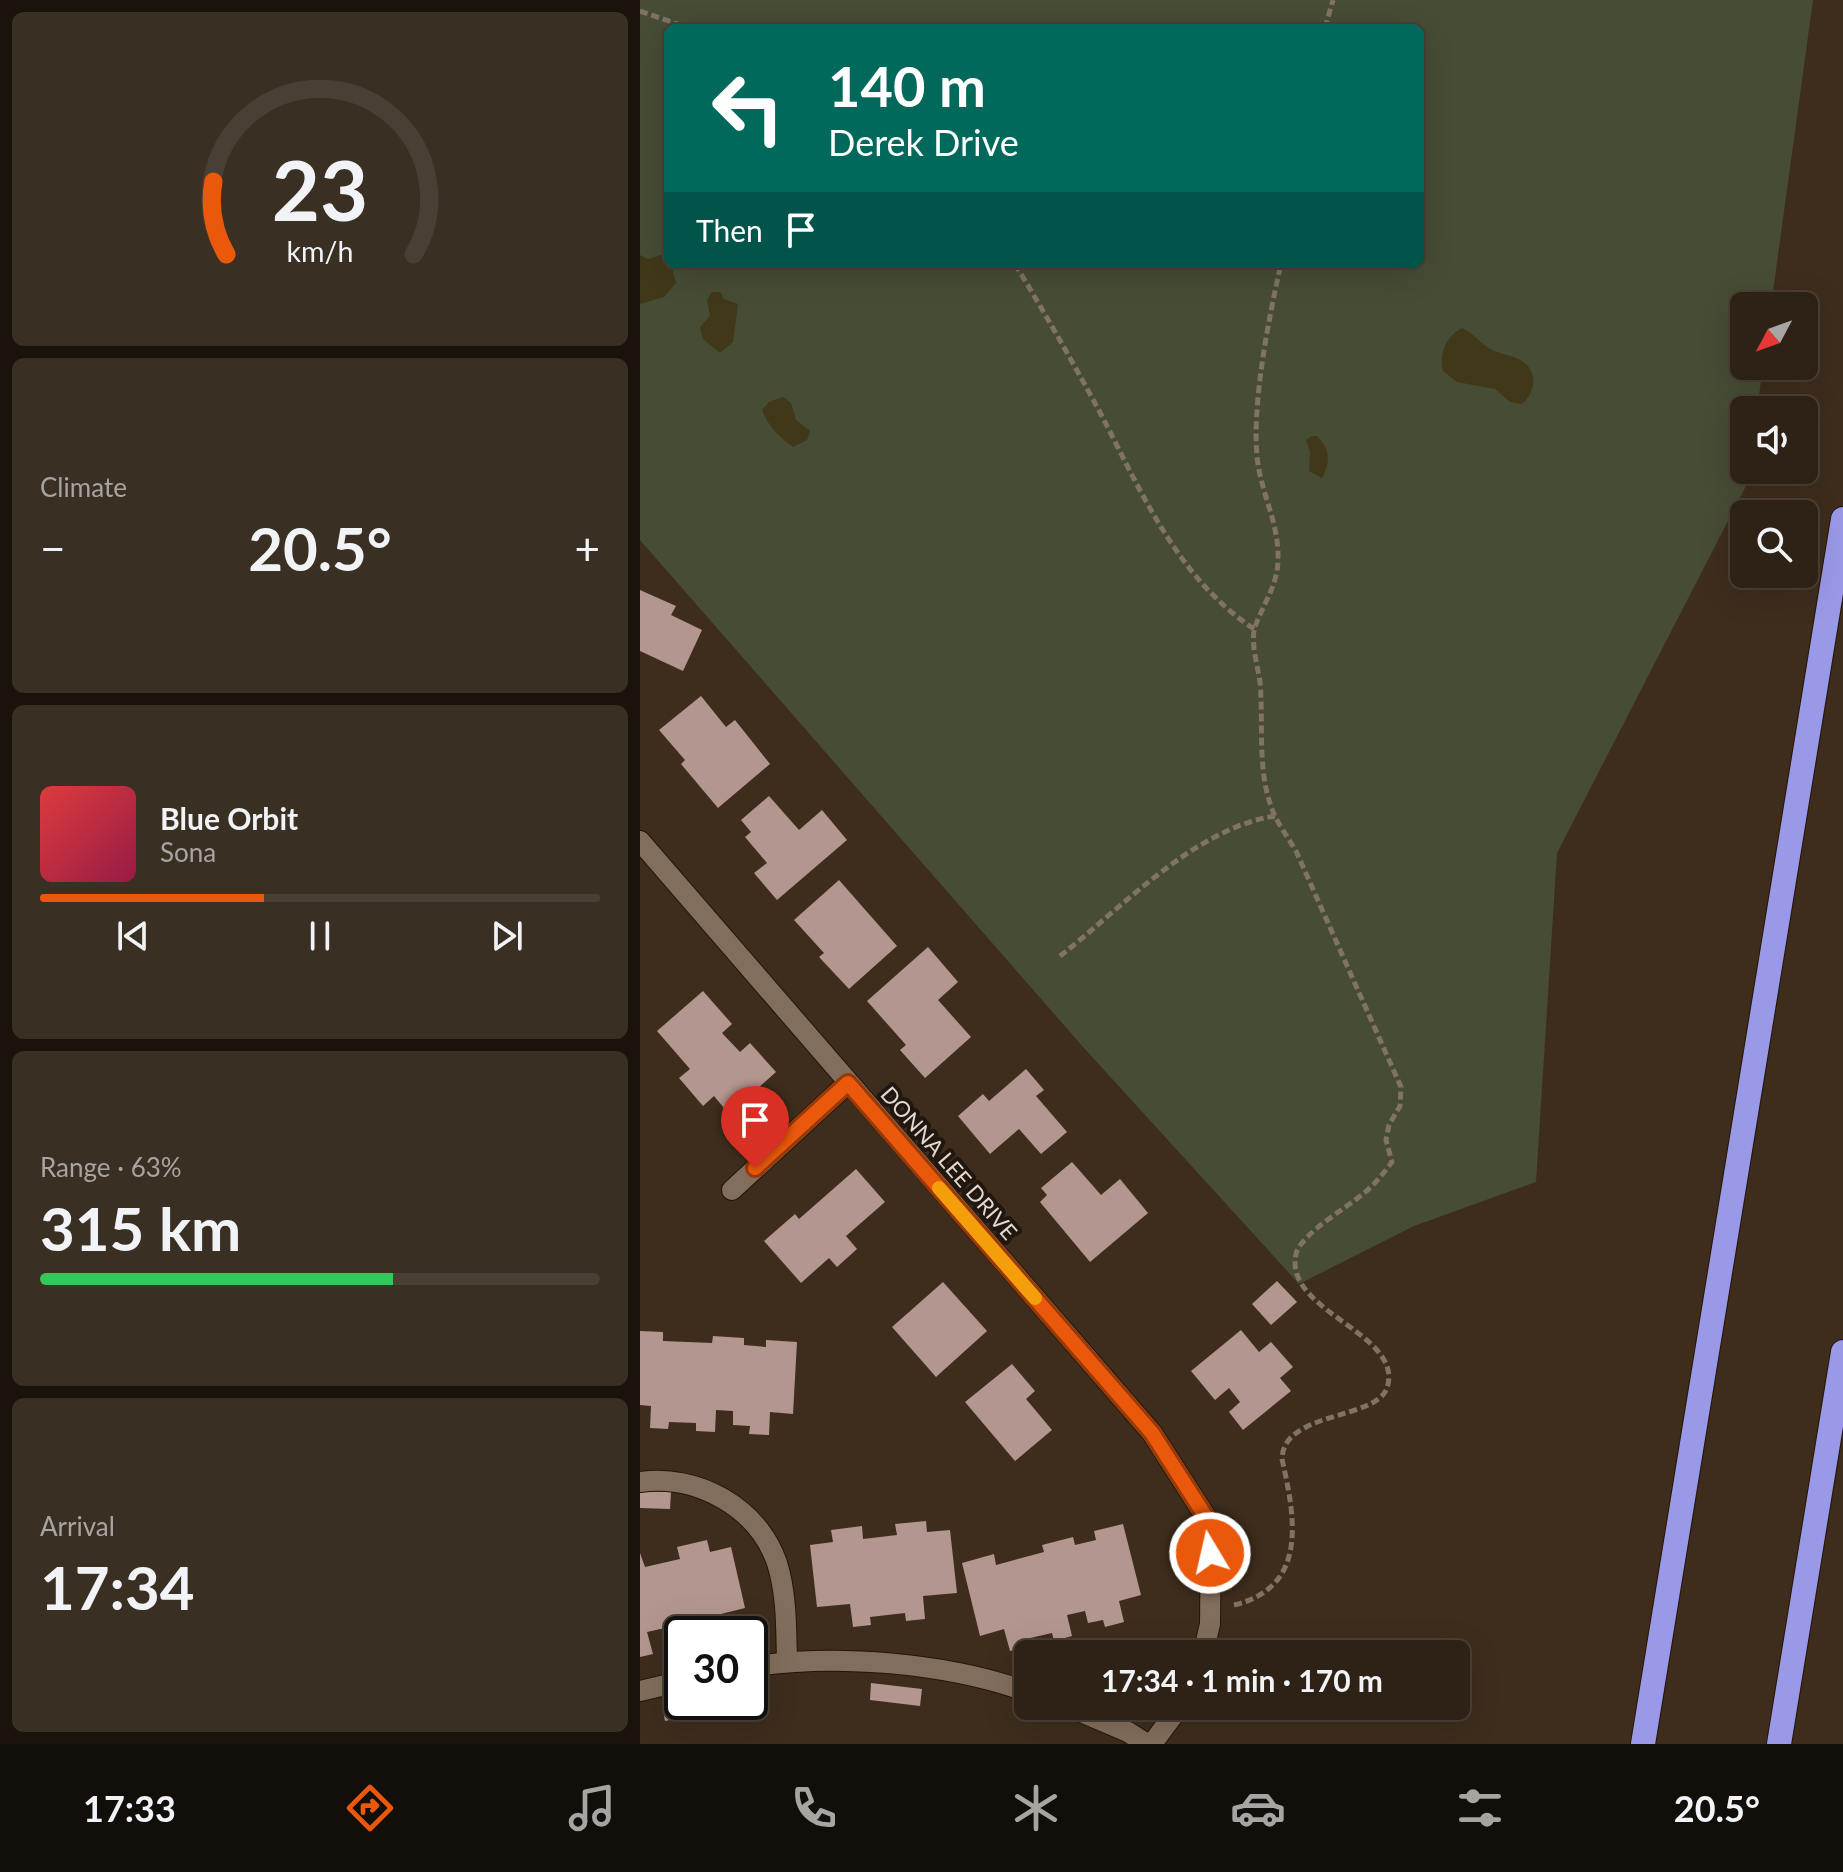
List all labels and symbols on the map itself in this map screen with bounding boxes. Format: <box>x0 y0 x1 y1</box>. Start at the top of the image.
north arrow <box>1730 292 1818 380</box>
street label: DONNA LEE DRIVE <box>875 1080 1023 1245</box>
pin <box>721 1086 789 1168</box>
position arrow <box>1168 1511 1252 1595</box>
speed limit sign: 30 <box>664 1616 768 1720</box>

